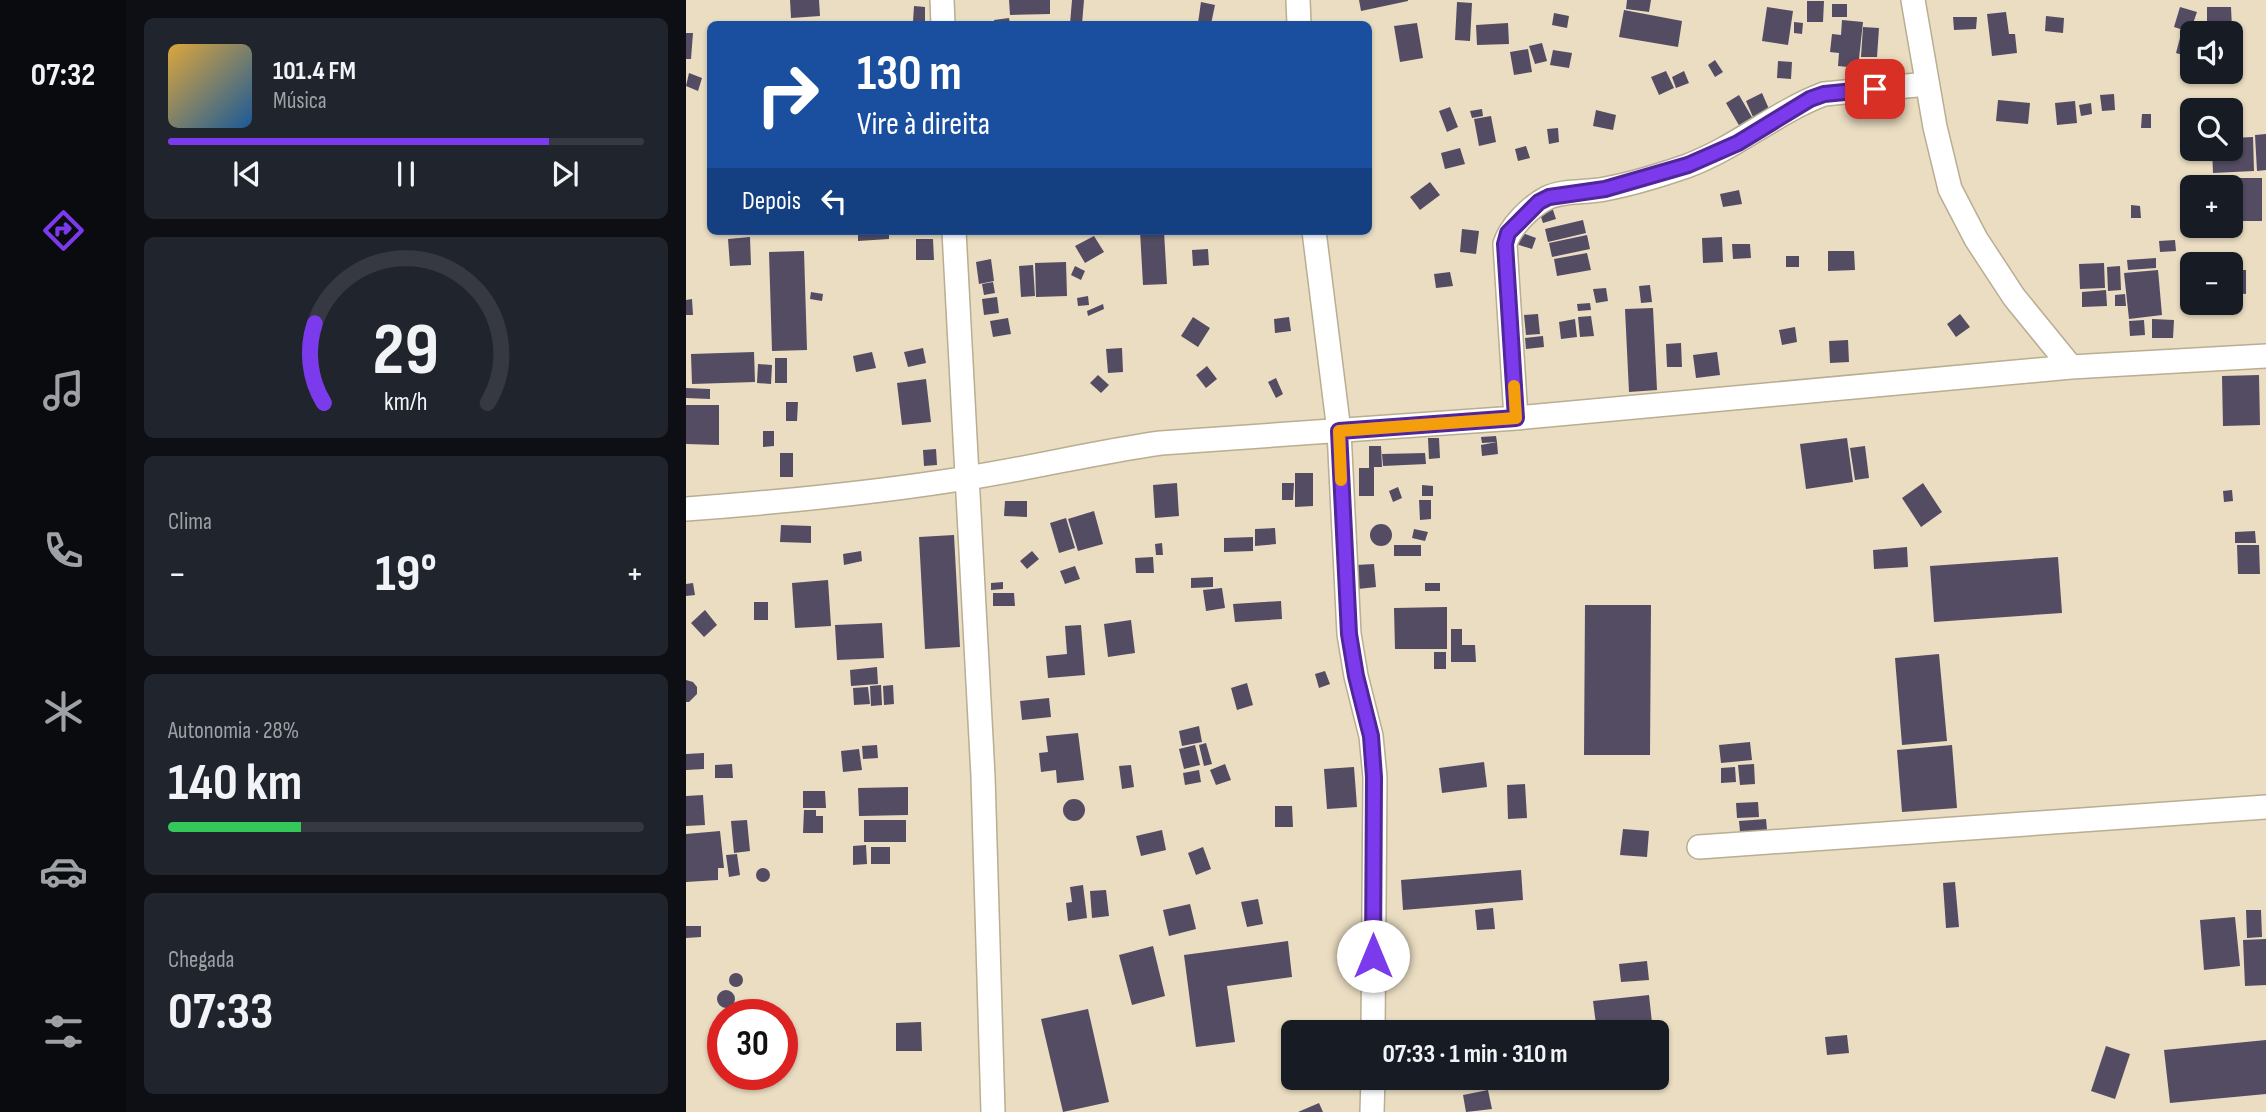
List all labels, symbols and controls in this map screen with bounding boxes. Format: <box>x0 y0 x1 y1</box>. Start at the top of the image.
map controls <box>2180 21 2243 315</box>
button: sound <box>2180 21 2243 84</box>
text: 130 m <box>857 45 962 104</box>
icon: right <box>742 49 833 140</box>
text: 07:32 <box>31 56 95 95</box>
text: 101.4 FM <box>273 56 356 87</box>
pin <box>1845 59 1905 119</box>
icon: arrive <box>1856 70 1894 108</box>
text: Música <box>273 87 327 115</box>
button: search <box>2180 98 2243 161</box>
text: Vire à direita <box>857 105 990 144</box>
icon: previous <box>228 155 266 193</box>
icon: pause <box>387 155 425 193</box>
icon: next <box>546 155 584 193</box>
button: + <box>2180 175 2243 238</box>
icon: left <box>815 182 853 220</box>
text: Depois <box>742 186 801 217</box>
icon: directions <box>39 206 88 255</box>
button: − <box>2180 252 2243 315</box>
text: 29 <box>373 308 439 396</box>
icon: music <box>39 366 88 415</box>
text: km/h <box>384 387 428 418</box>
text: Clima <box>168 508 212 536</box>
icon: phone <box>39 526 88 575</box>
text: 19° <box>375 543 437 606</box>
text: − <box>168 552 187 597</box>
text: + <box>625 552 644 597</box>
icon: climate <box>39 687 88 736</box>
text: Autonomia · 28% <box>168 717 299 745</box>
text: 140 km <box>168 752 302 815</box>
icon: car <box>39 847 88 896</box>
position arrow <box>1336 919 1410 993</box>
text: Chegada <box>168 946 234 974</box>
text: 07:33 <box>168 981 273 1044</box>
speed limit sign: 30 <box>707 999 798 1090</box>
icon: filters <box>39 1007 88 1056</box>
text: 07:33 · 1 min · 310 m <box>1382 1039 1568 1070</box>

